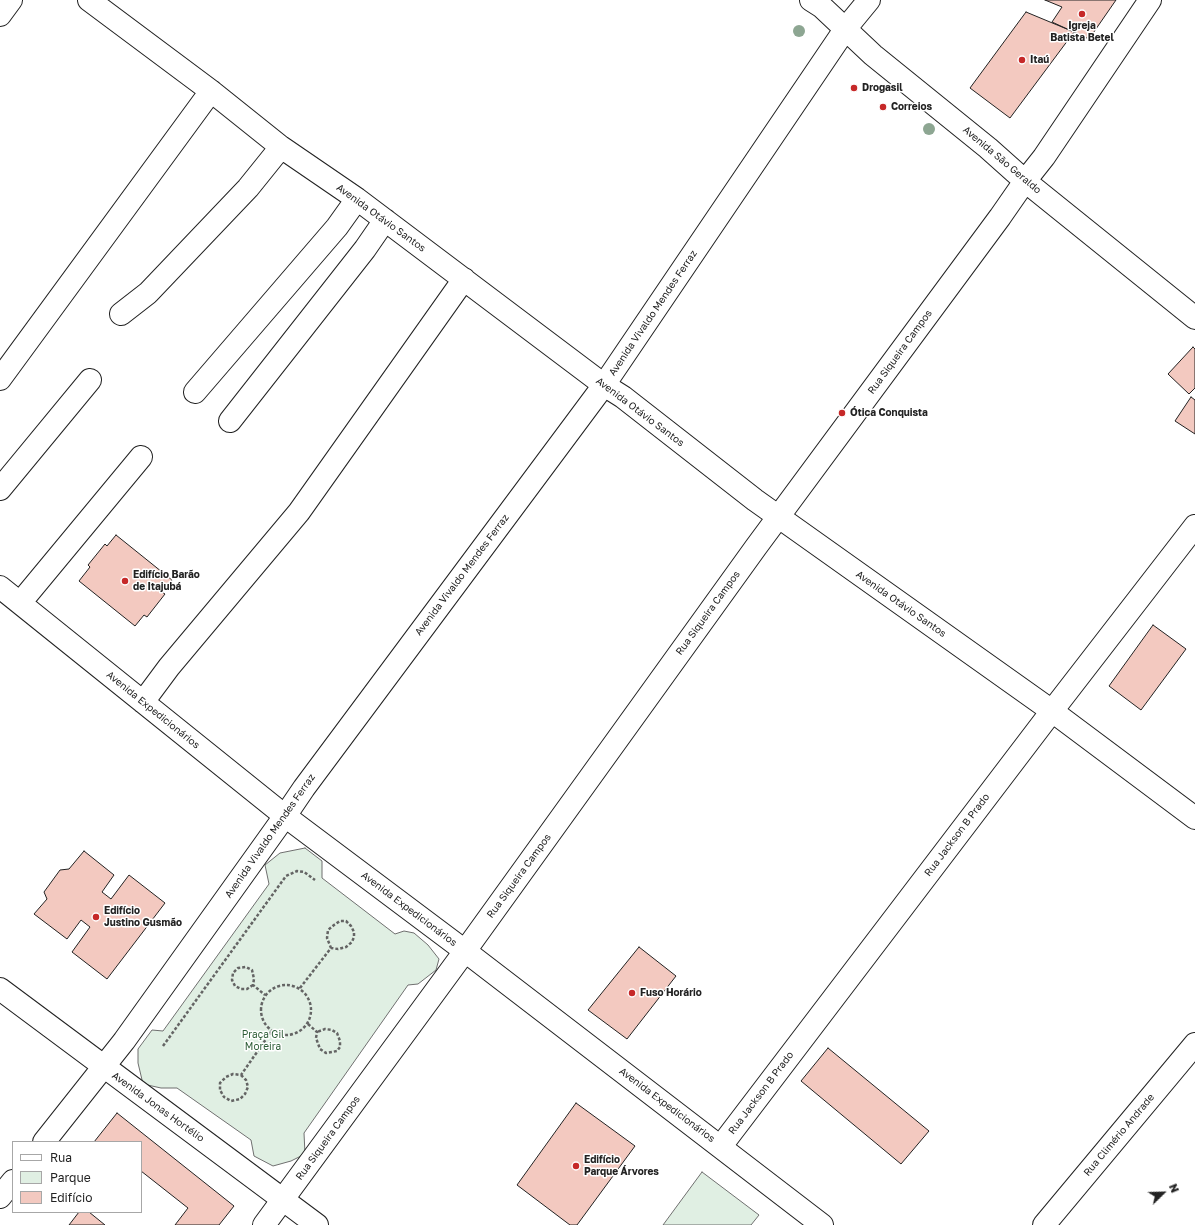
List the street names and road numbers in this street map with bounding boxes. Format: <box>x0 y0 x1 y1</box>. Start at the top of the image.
street label: Avenida São Geraldo <box>960 124 1044 196</box>
street label: Avenida Otávio Santos <box>334 182 428 254</box>
street label: Avenida Vivaldo Mendes Ferraz <box>606 248 700 378</box>
street label: Rua Siqueira Campos <box>865 308 935 396</box>
street label: Avenida Otávio Santos <box>593 375 687 449</box>
street label: Avenida Vivaldo Mendes Ferraz <box>412 512 512 638</box>
street label: Avenida Otávio Santos <box>854 568 948 640</box>
street label: Rua Siqueira Campos <box>673 569 743 657</box>
street label: Avenida Expedicionários <box>104 669 202 751</box>
street label: Avenida Vivaldo Mendes Ferraz <box>222 772 318 900</box>
street label: Rua Jackson B Prado <box>922 791 992 879</box>
street label: Rua Siqueira Campos <box>484 832 554 920</box>
street label: Avenida Expedicionários <box>359 869 459 949</box>
street label: Rua Jackson B Prado <box>726 1049 796 1137</box>
street label: Avenida Expedicionários <box>617 1065 717 1145</box>
street label: Avenida Jonas Hortélio <box>110 1070 206 1144</box>
street label: Rua Climério Andrade <box>1081 1091 1157 1179</box>
street label: Rua Siqueira Campos <box>293 1094 363 1182</box>

